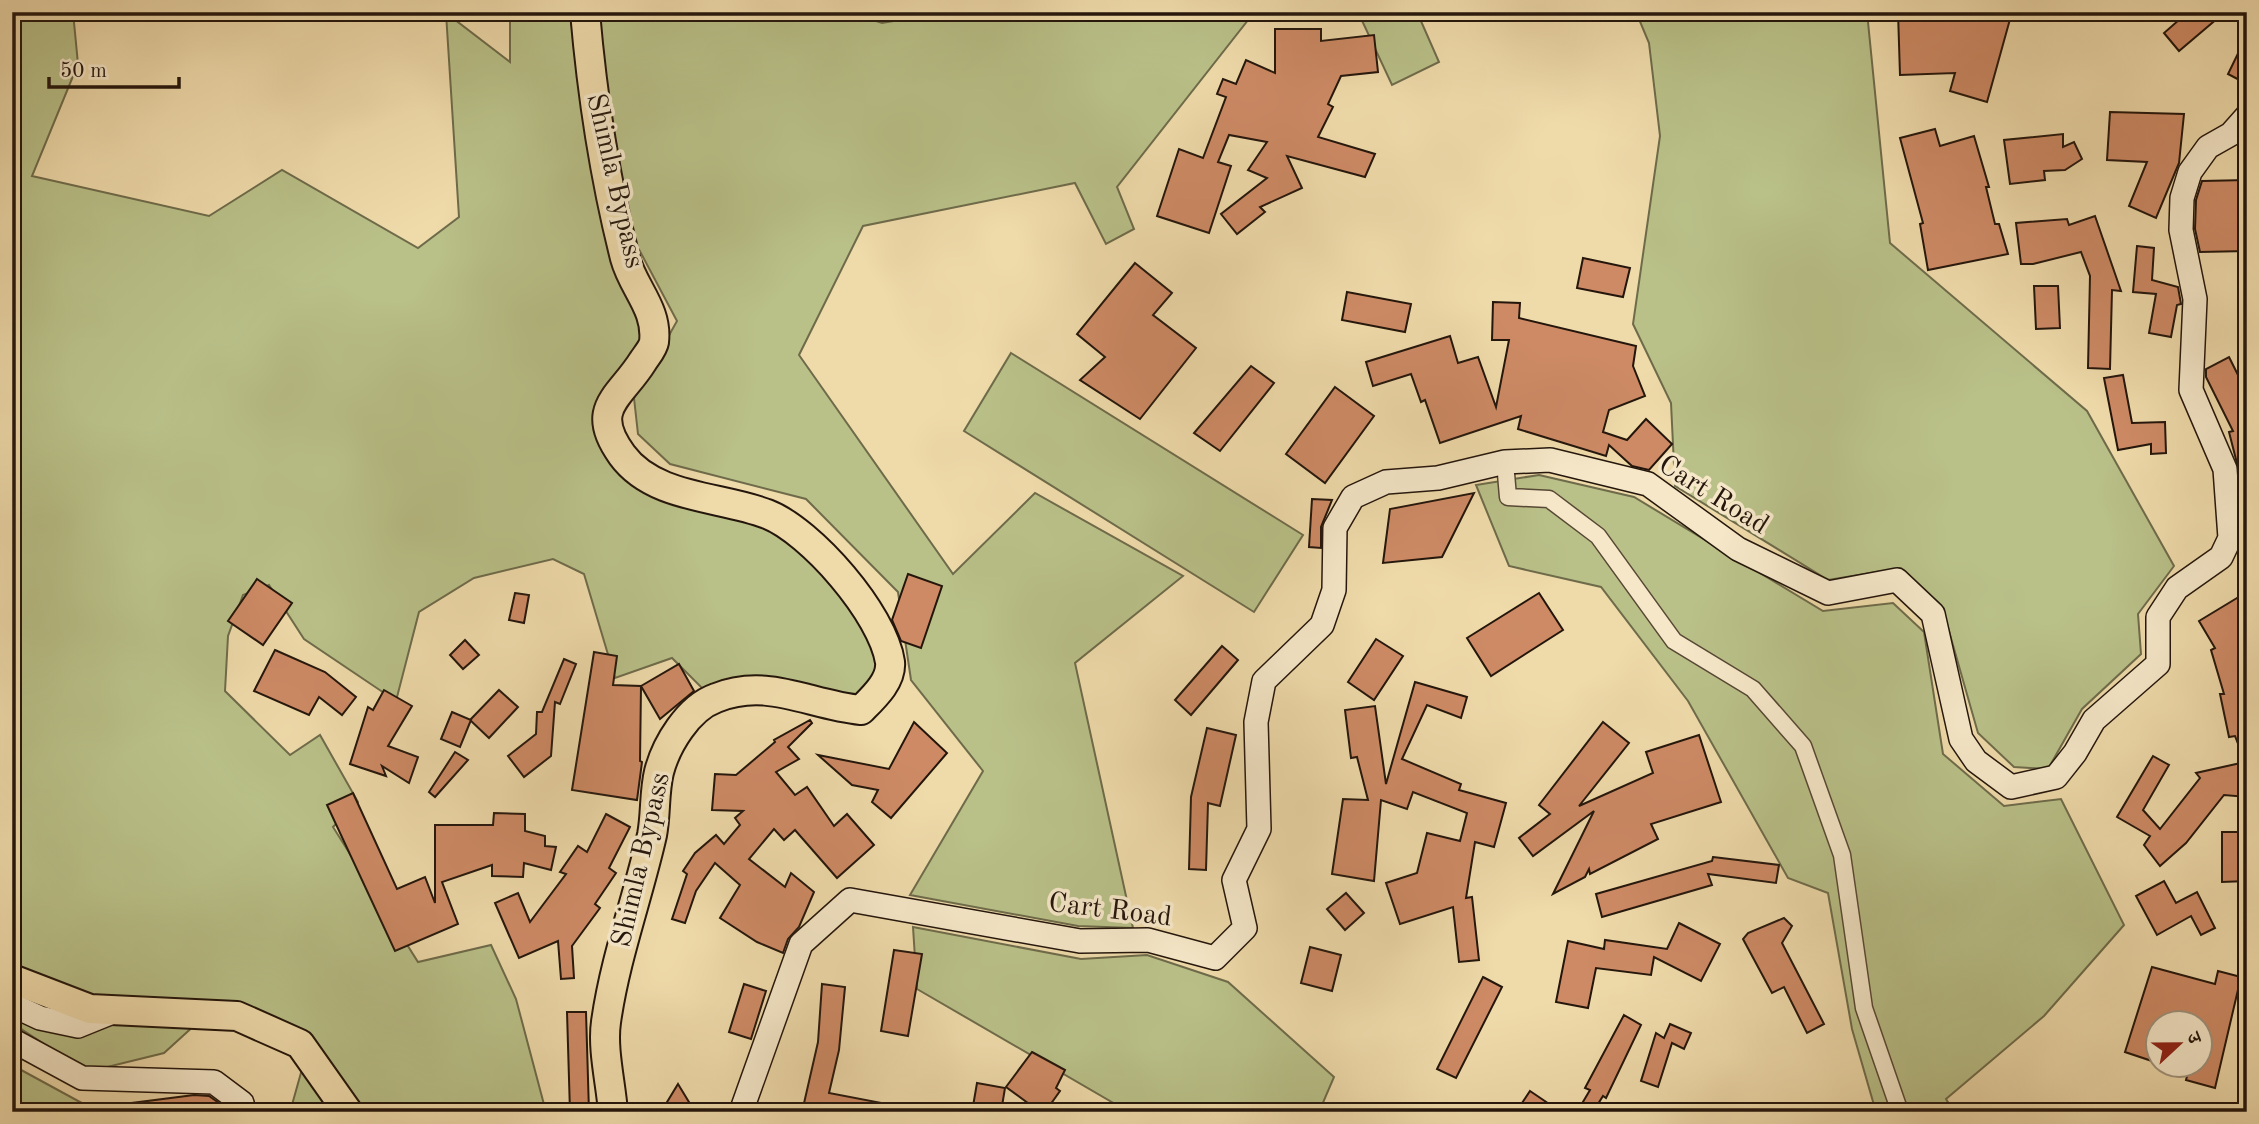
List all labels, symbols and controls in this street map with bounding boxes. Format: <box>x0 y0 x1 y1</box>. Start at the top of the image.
scale bar <box>49 46 178 90</box>
text: 50 m <box>60 61 107 82</box>
street label: Shimla Bypass <box>580 91 648 271</box>
street label: Cart Road <box>1653 451 1773 541</box>
street label: Shimla Bypass <box>608 770 676 950</box>
street label: Cart Road <box>1047 890 1173 932</box>
north arrow <box>2144 1009 2214 1078</box>
text: उ <box>2181 1029 2204 1048</box>

